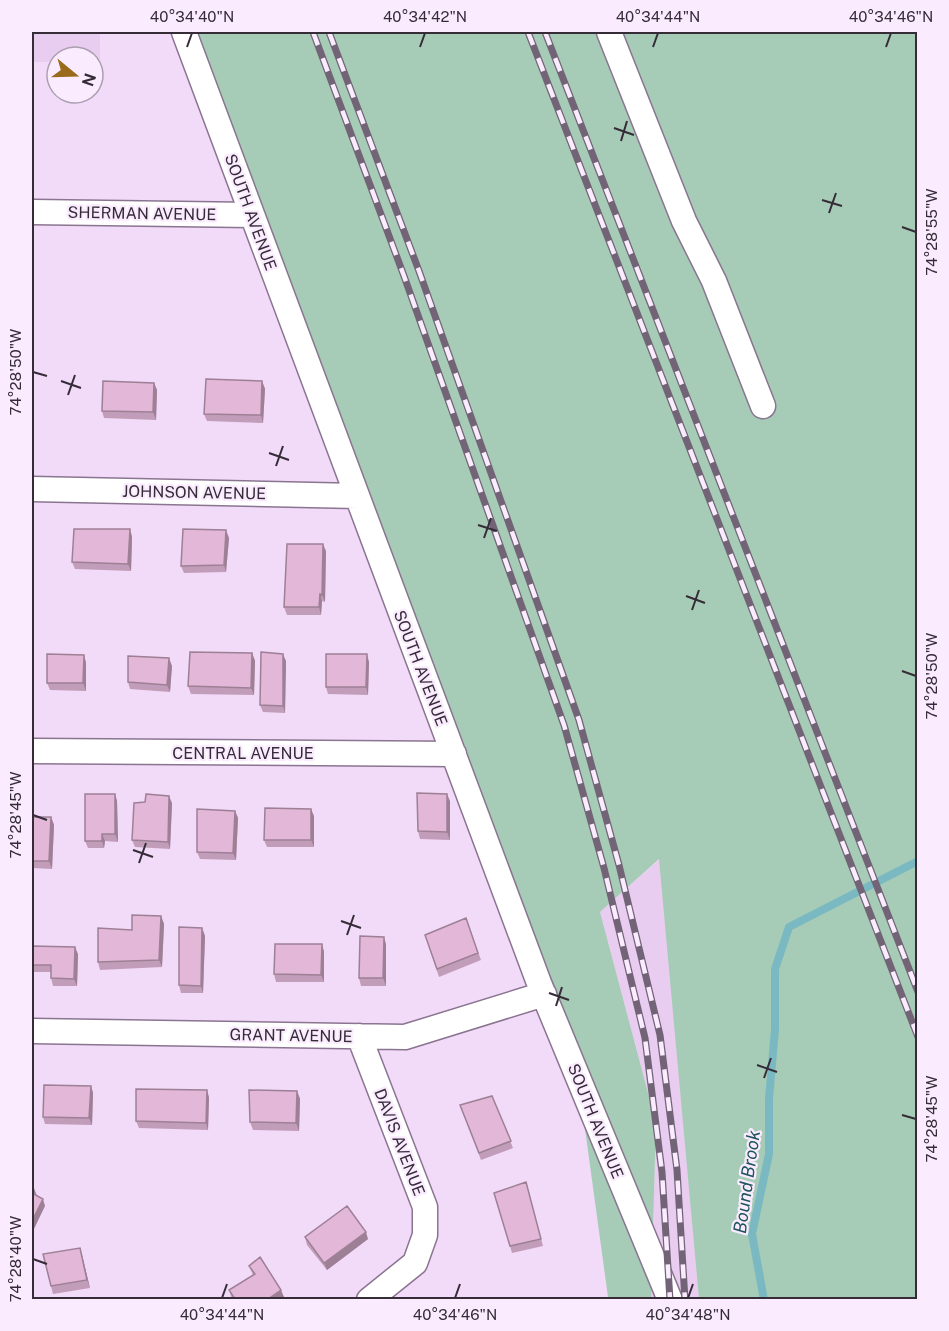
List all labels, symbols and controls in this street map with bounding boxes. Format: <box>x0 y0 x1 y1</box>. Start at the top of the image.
text: 40°34'40"N <box>150 8 234 25</box>
text: 40°34'42"N <box>383 8 467 25</box>
text: 40°34'44"N <box>616 8 700 25</box>
text: 40°34'46"N <box>849 8 933 25</box>
north arrow <box>45 45 105 105</box>
text: N <box>78 71 100 89</box>
street label: SOUTH AVENUE <box>221 151 280 273</box>
text: 74°28'55"W <box>923 188 940 276</box>
street label: SHERMAN AVENUE <box>67 203 217 224</box>
text: 74°28'50"W <box>7 329 24 415</box>
street label: JOHNSON AVENUE <box>122 482 266 503</box>
street label: SOUTH AVENUE <box>390 608 451 729</box>
text: 74°28'50"W <box>923 633 940 719</box>
street label: CENTRAL AVENUE <box>172 744 314 763</box>
text: 74°28'45"W <box>7 772 24 858</box>
street label: GRANT AVENUE <box>229 1025 353 1046</box>
street label: SOUTH AVENUE <box>564 1061 627 1181</box>
text: 74°28'45"W <box>923 1076 940 1162</box>
street label: DAVIS AVENUE <box>370 1086 429 1199</box>
water label: Bound Brook <box>729 1129 764 1235</box>
text: 74°28'40"W <box>7 1216 24 1302</box>
text: 40°34'44"N <box>180 1306 264 1323</box>
text: 40°34'46"N <box>413 1306 497 1323</box>
text: 40°34'48"N <box>646 1306 730 1323</box>

